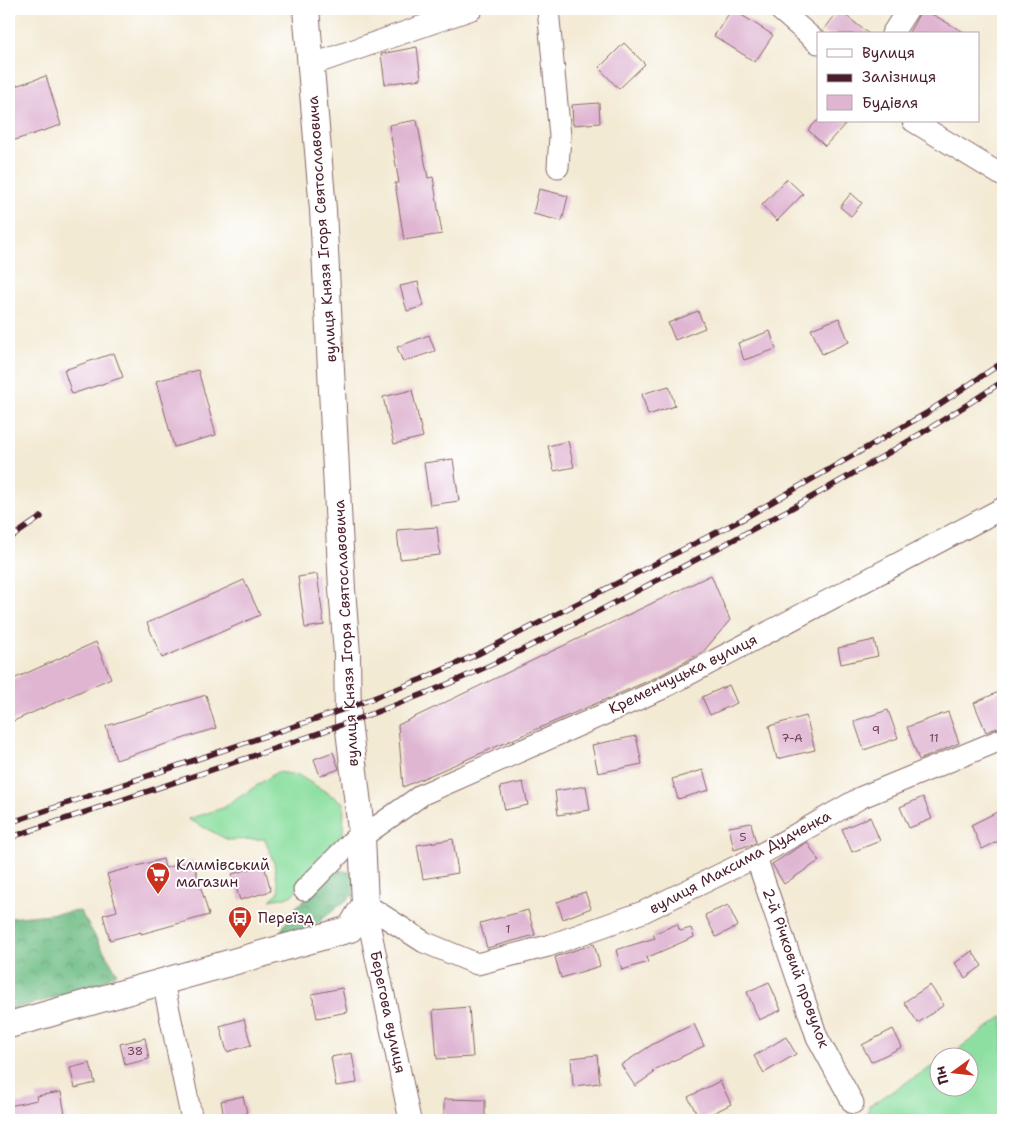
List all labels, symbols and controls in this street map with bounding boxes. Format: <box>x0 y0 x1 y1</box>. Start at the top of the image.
legend <box>817 32 980 122</box>
text: Вулиця <box>862 43 915 63</box>
text: Залізниця <box>862 67 936 87</box>
text: Будівля <box>862 93 918 113</box>
street label: вулиця Князя Ігоря Святославовича <box>303 94 341 363</box>
street label: вулиця Князя Ігоря Святославовича <box>329 498 363 767</box>
street label: Кременчуцька вулиця <box>605 629 761 719</box>
house number: 9 <box>872 722 880 738</box>
house number: 7-А <box>781 730 803 746</box>
house number: 11 <box>929 730 939 746</box>
street label: вулиця Максима Дудченка <box>646 805 835 918</box>
house number: 5 <box>739 829 747 845</box>
place label: Климівський магазин <box>176 855 270 892</box>
supermarket icon: Климівський магазин <box>145 861 171 895</box>
street label: 2-й Річковий провулок <box>758 885 834 1051</box>
bus stop icon: Переїзд <box>227 905 253 939</box>
place label: Переїзд <box>258 908 314 928</box>
house number: 1 <box>505 921 511 937</box>
street label: Берегова вулиця <box>365 949 411 1075</box>
house number: 38 <box>127 1043 143 1059</box>
north arrow <box>930 1046 980 1096</box>
text: Пн <box>930 1064 953 1087</box>

